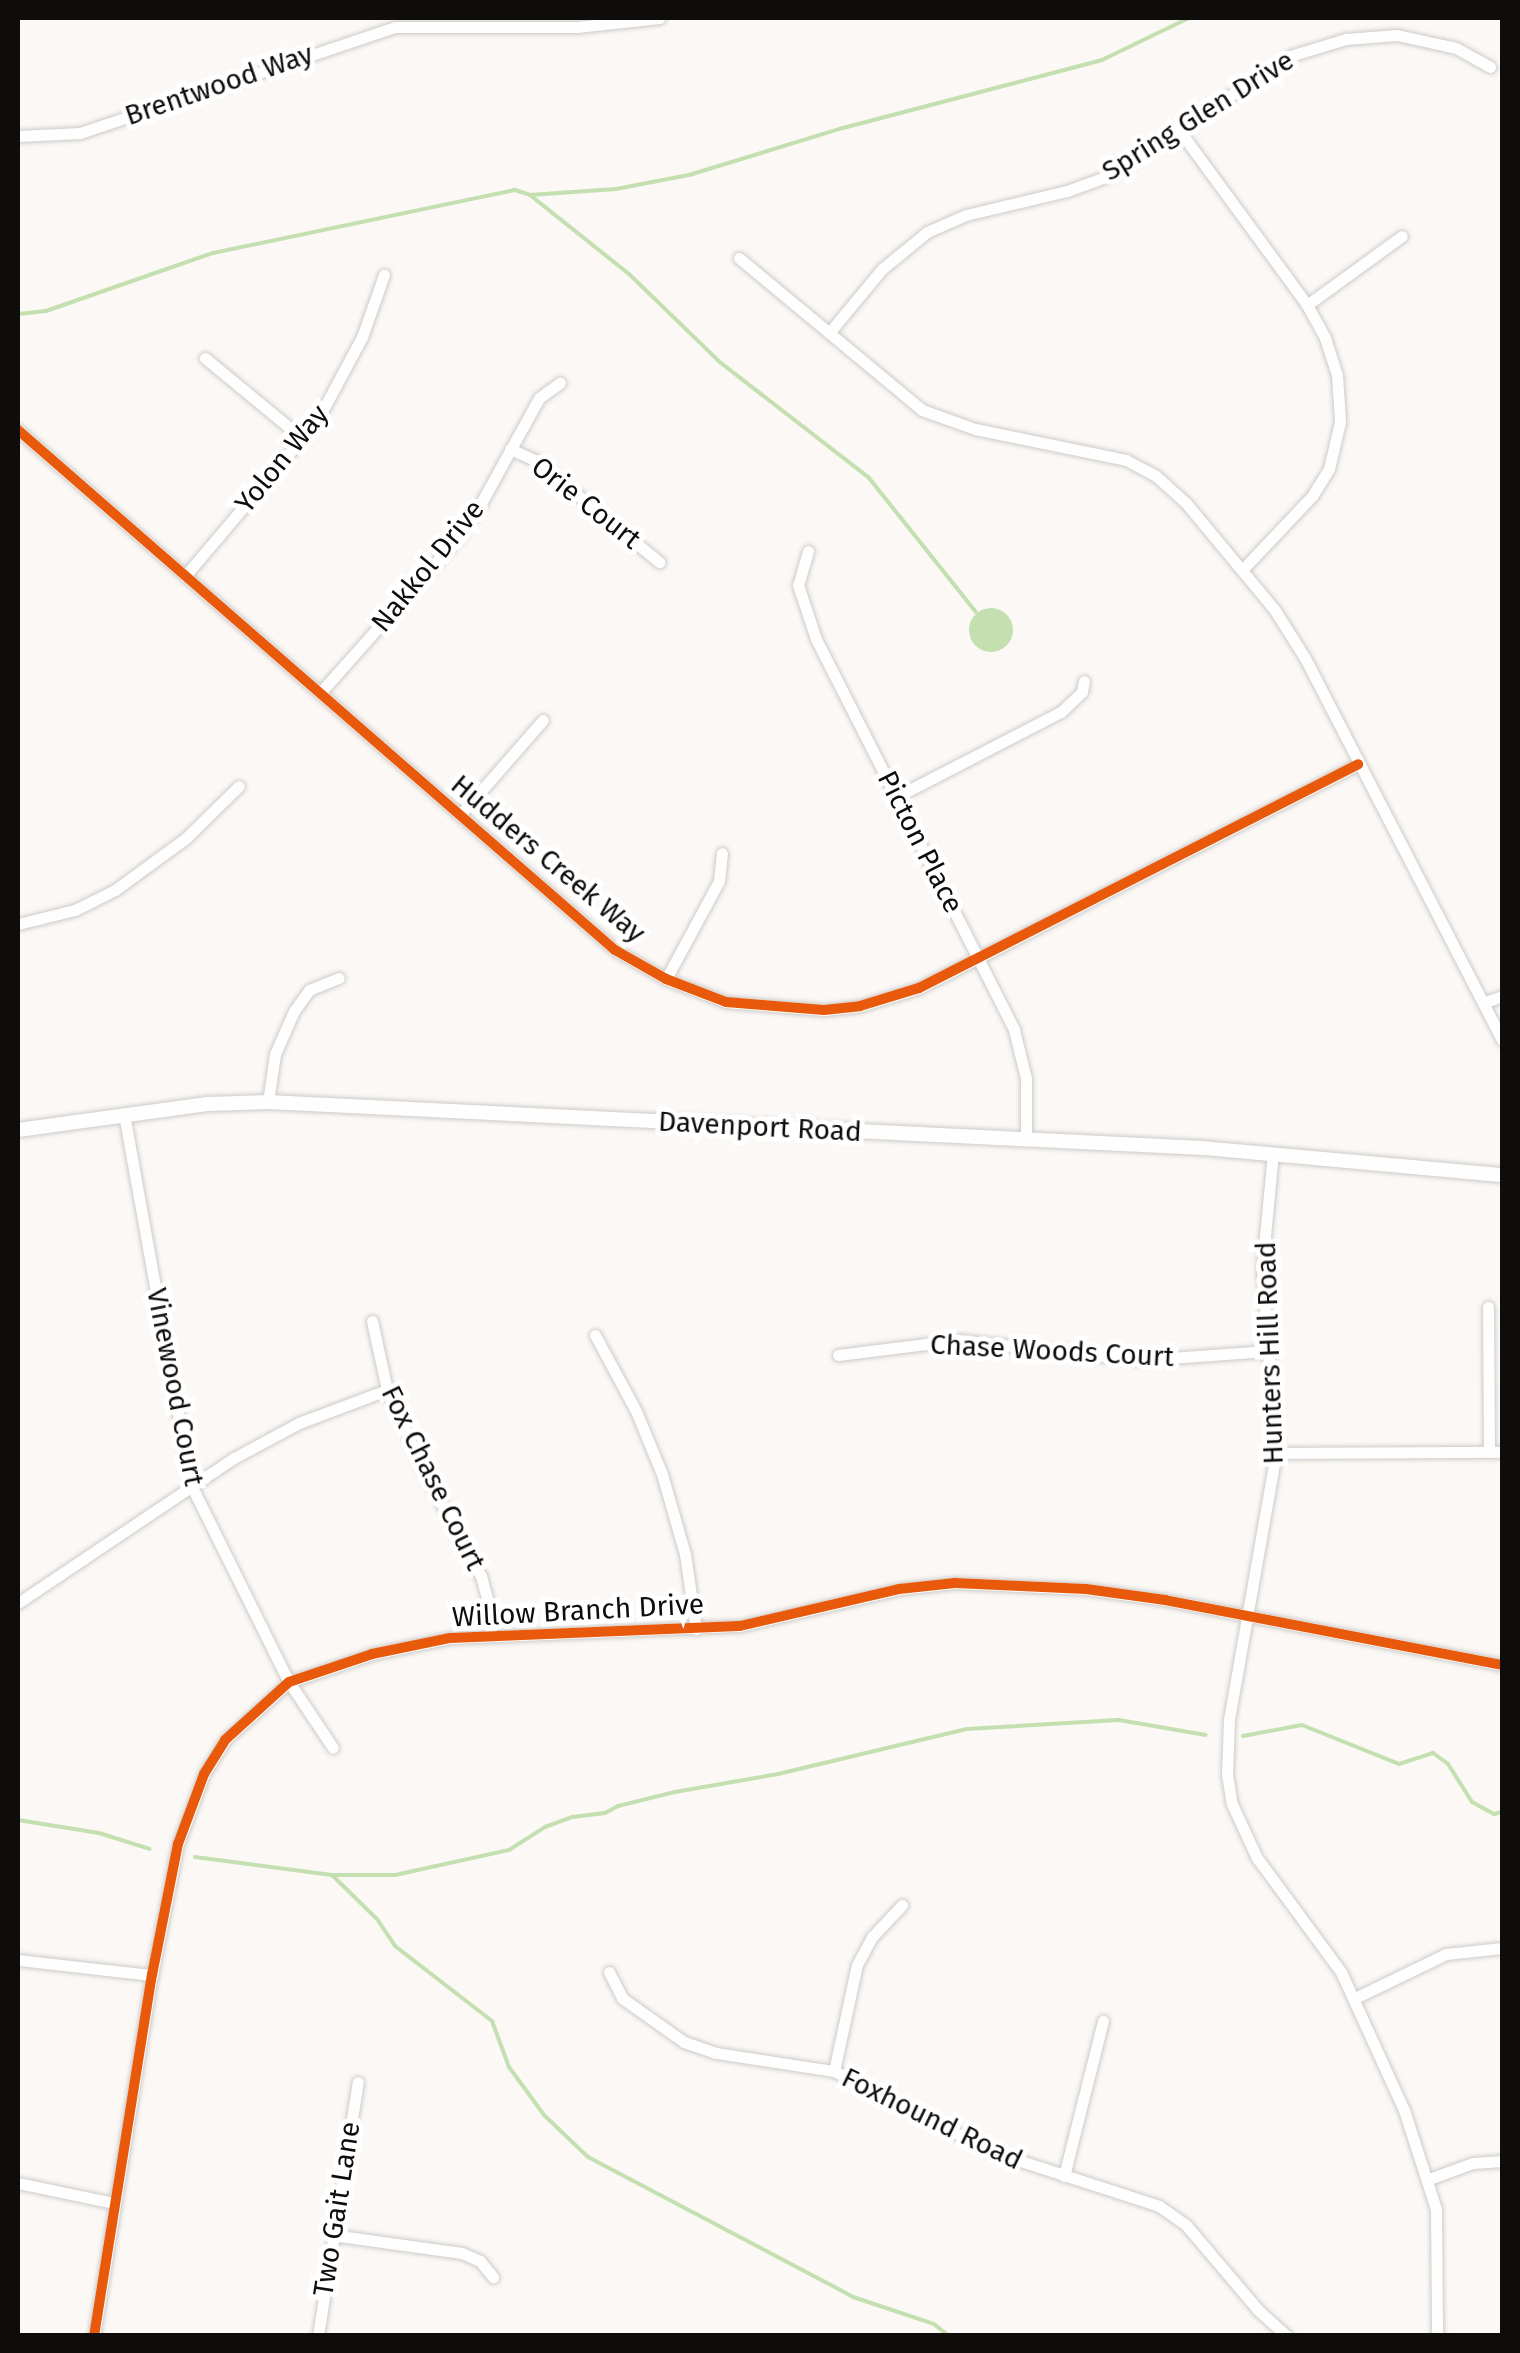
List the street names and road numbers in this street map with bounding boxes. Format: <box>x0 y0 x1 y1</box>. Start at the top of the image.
street label: Brentwood Way <box>121 37 317 133</box>
street label: Spring Glen Drive <box>1096 44 1300 188</box>
street label: Yolon Way <box>228 398 336 520</box>
street label: Orie Court <box>525 450 647 556</box>
street label: Nakkol Drive <box>364 493 492 639</box>
street label: Picton Place <box>870 765 970 919</box>
street label: Hudders Creek Way <box>444 768 652 950</box>
street label: Davenport Road <box>657 1105 863 1149</box>
street label: Hunters Hill Road <box>1249 1241 1291 1465</box>
street label: Vinewood Court <box>139 1285 211 1489</box>
street label: Chase Woods Court <box>929 1328 1175 1374</box>
street label: Fox Chase Court <box>374 1380 492 1576</box>
street label: Willow Branch Drive <box>451 1588 705 1634</box>
street label: Foxhound Road <box>836 2061 1028 2177</box>
street label: Two Gait Lane <box>307 2119 367 2299</box>

